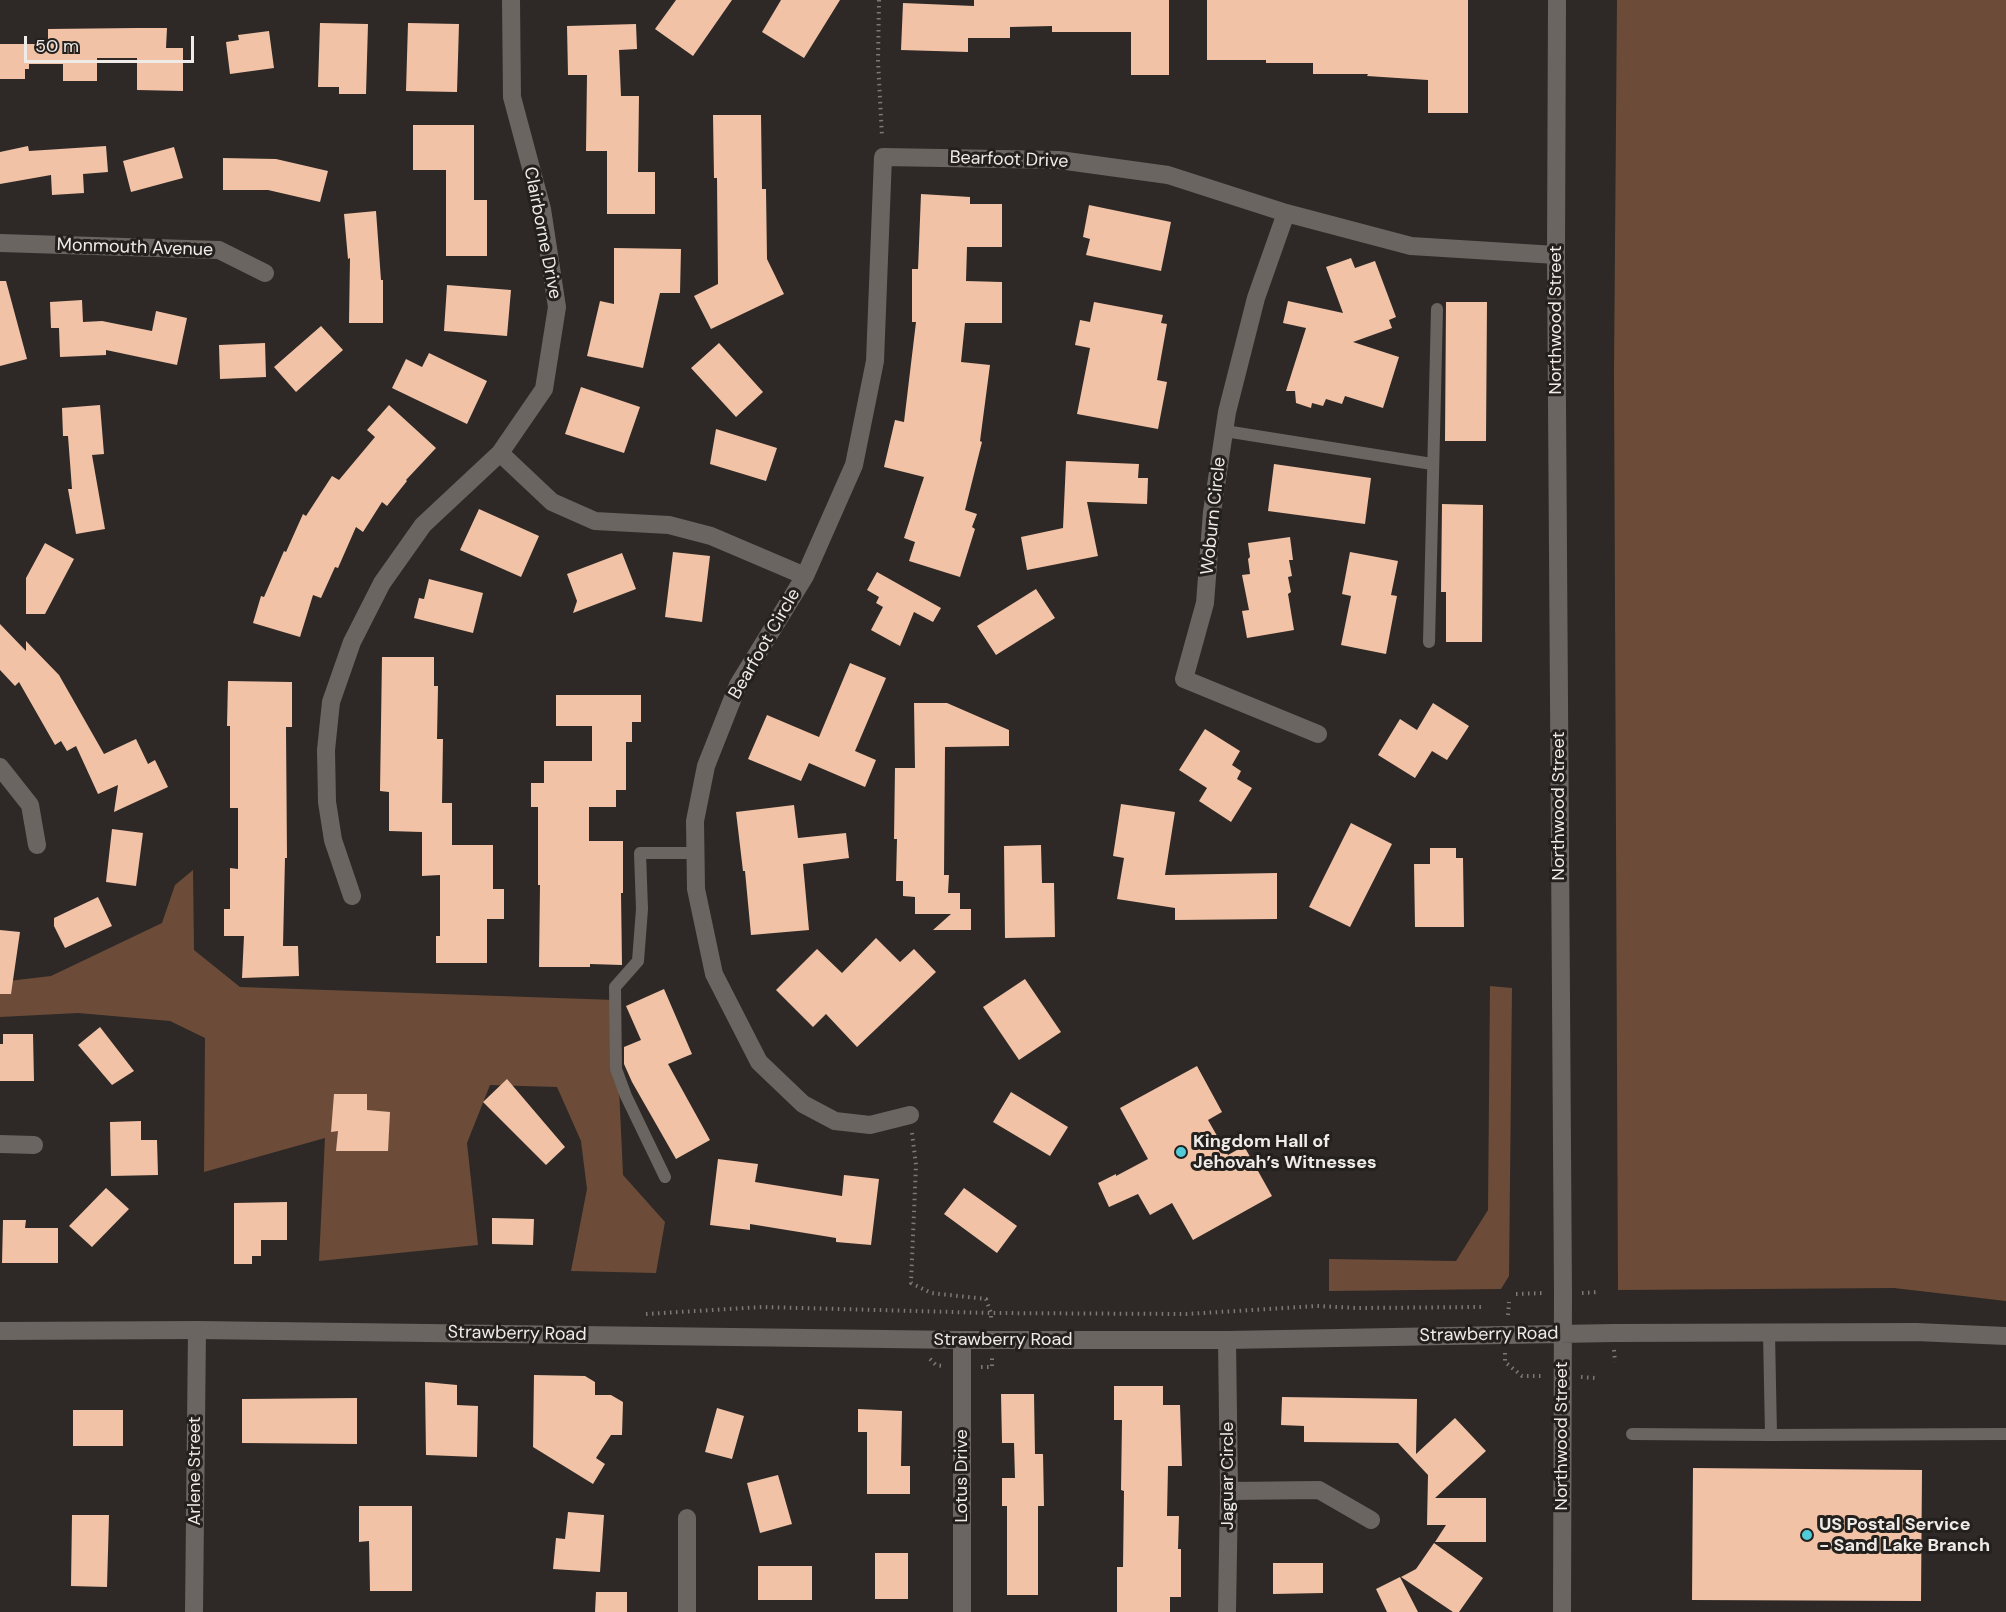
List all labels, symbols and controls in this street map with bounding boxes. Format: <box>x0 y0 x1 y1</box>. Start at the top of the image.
scale bar <box>27 24 196 62</box>
text: 50 m <box>35 34 79 58</box>
street label: Bearfoot Drive <box>949 147 1069 173</box>
street label: Clairborne Drive <box>519 165 565 301</box>
street label: Monmouth Avenue <box>56 234 214 262</box>
street label: Northwood Street <box>1545 245 1567 395</box>
street label: Woburn Circle <box>1197 456 1231 576</box>
street label: Bearfoot Circle <box>725 585 805 703</box>
street label: Northwood Street <box>1548 731 1570 881</box>
place label: Kingdom Hall of Jehovah’s Witnesses <box>1193 1131 1377 1174</box>
marker: Kingdom Hall of Jehovah’s Witnesses <box>1174 1145 1188 1159</box>
street label: Strawberry Road <box>447 1322 587 1346</box>
street label: Strawberry Road <box>1419 1323 1559 1347</box>
street label: Strawberry Road <box>933 1329 1073 1351</box>
street label: Northwood Street <box>1551 1361 1573 1511</box>
street label: Arlene Street <box>184 1416 206 1526</box>
street label: Jaguar Circle <box>1217 1422 1239 1530</box>
street label: Lotus Drive <box>951 1429 973 1523</box>
place label: US Postal Service - Sand Lake Branch <box>1819 1514 1990 1556</box>
marker: US Postal Service - Sand Lake Branch <box>1800 1528 1814 1542</box>

